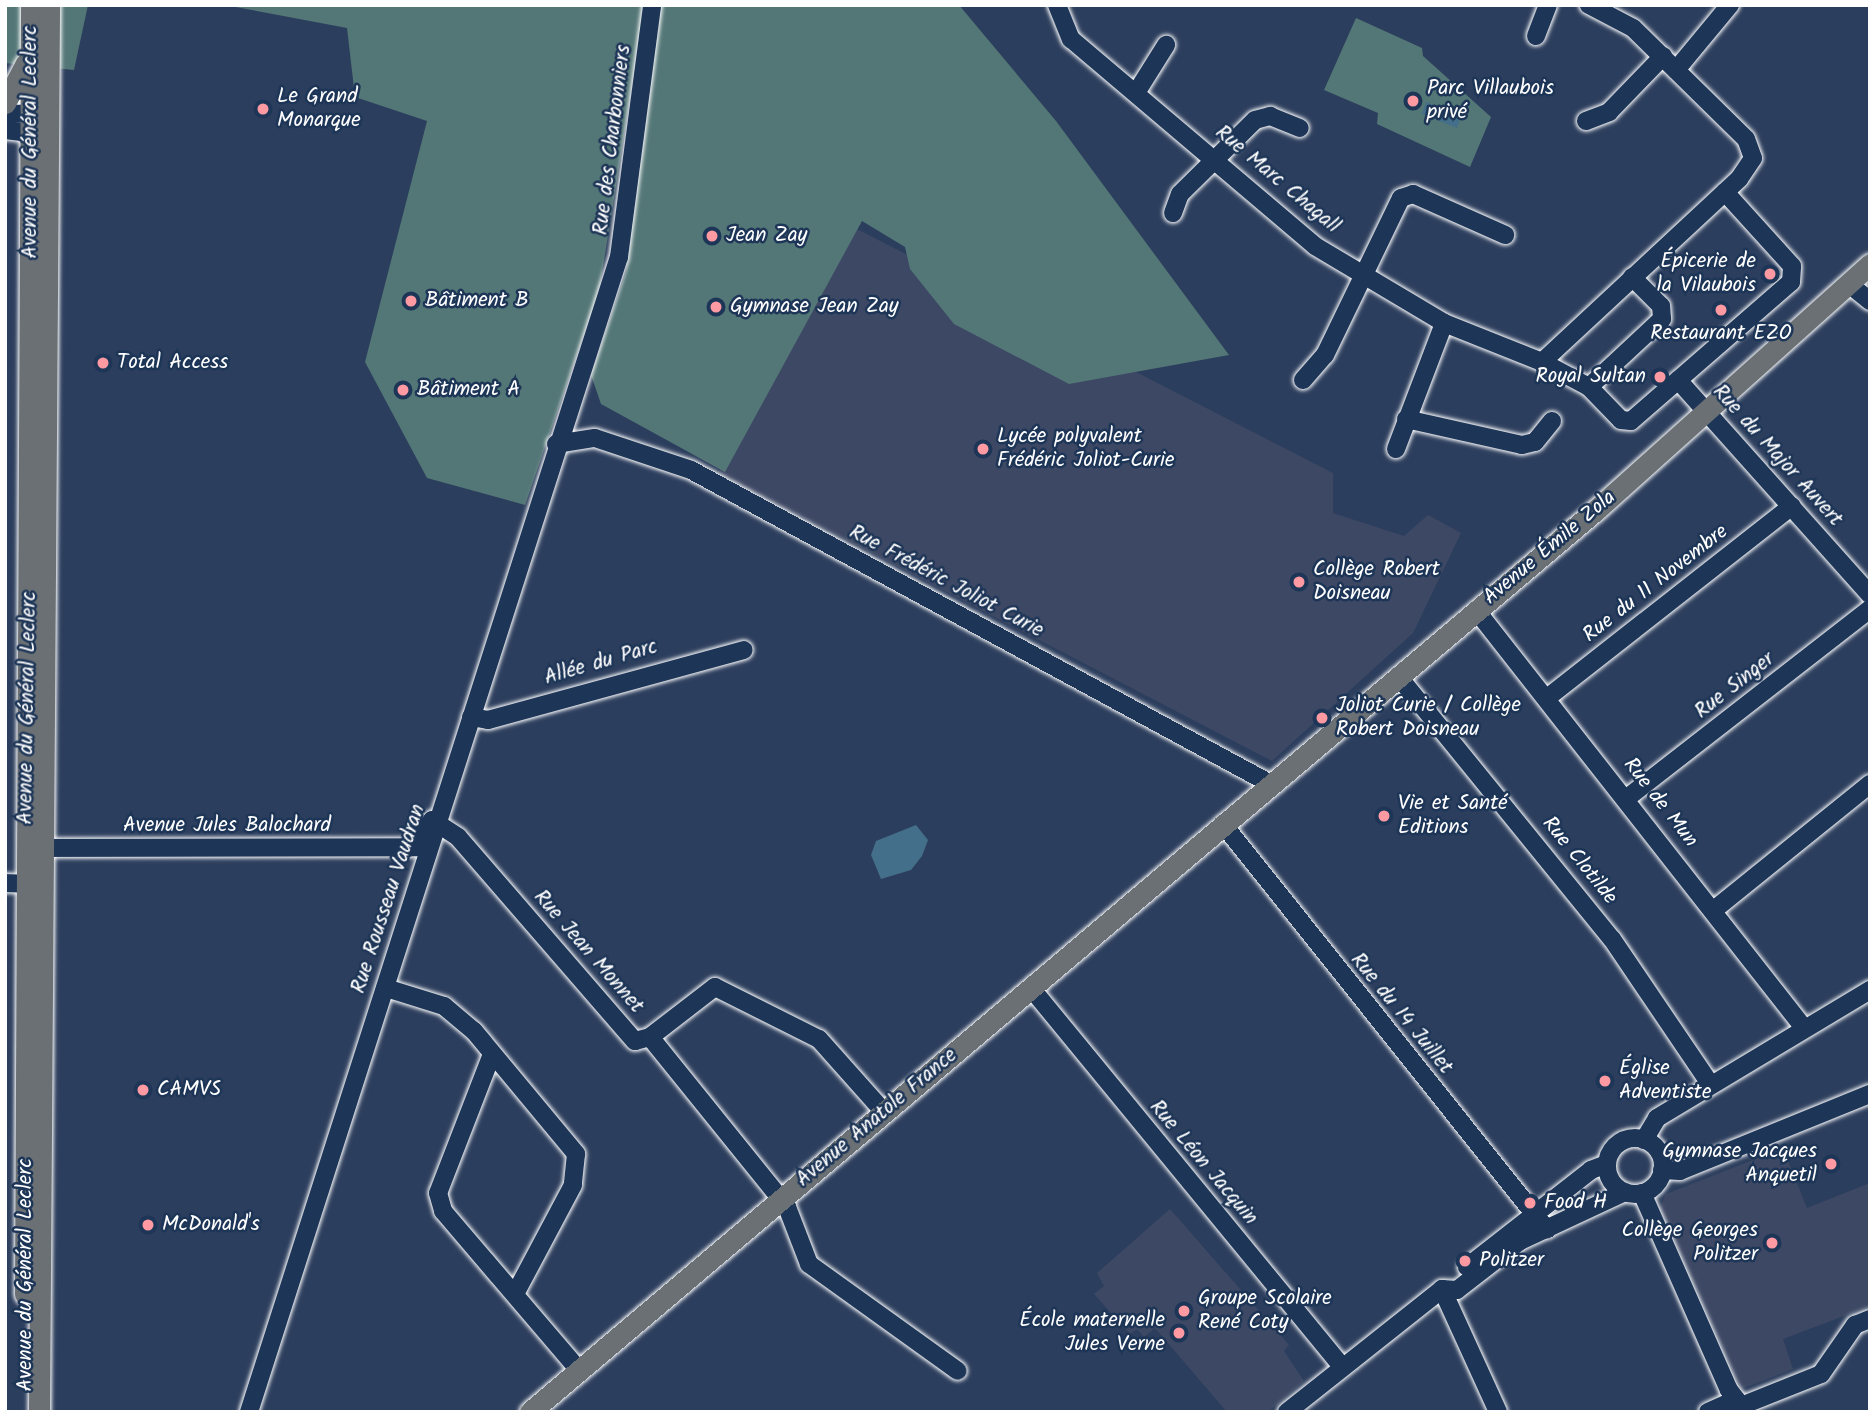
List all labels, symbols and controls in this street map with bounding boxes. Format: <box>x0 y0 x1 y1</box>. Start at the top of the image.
street label: Avenue du Général Leclerc <box>18 25 44 259</box>
street label: Rue des Charbonniers <box>589 43 637 237</box>
place label: Parc Villaubois privé <box>1427 76 1554 126</box>
place label: Le Grand Monarque <box>277 84 361 134</box>
marker: Parc Villaubois privé <box>1405 93 1421 109</box>
marker: Le Grand Monarque <box>255 101 271 117</box>
street label: Rue Marc Chagall <box>1209 120 1345 240</box>
place label: Jean Zay <box>726 223 807 249</box>
marker: Jean Zay <box>704 228 720 244</box>
place label: Épicerie de la Vilaubois <box>1657 249 1756 299</box>
marker: Épicerie de la Vilaubois <box>1762 266 1778 282</box>
place label: Bâtiment B <box>425 288 529 314</box>
marker: Bâtiment B <box>403 293 419 309</box>
place label: Gymnase Jean Zay <box>730 294 899 320</box>
marker: Gymnase Jean Zay <box>708 299 724 315</box>
marker: Restaurant EZO <box>1713 302 1729 318</box>
place label: Restaurant EZO <box>1650 321 1792 347</box>
place label: Total Access <box>117 350 228 376</box>
marker: Total Access <box>95 355 111 371</box>
place label: Royal Sultan <box>1535 364 1646 390</box>
marker: Royal Sultan <box>1652 369 1668 385</box>
place label: Bâtiment A <box>417 377 520 403</box>
street label: Rue du Major Auvert <box>1707 380 1847 532</box>
marker: Bâtiment A <box>395 382 411 398</box>
place label: Lycée polyvalent Frédéric Joliot-Curie <box>997 424 1174 474</box>
marker: Lycée polyvalent Frédéric Joliot-Curie <box>975 441 991 457</box>
street label: Avenue Émile Zola <box>1479 485 1621 611</box>
street label: Rue Frédéric Joliot Curie <box>845 520 1047 644</box>
street label: Rue du 11 Novembre <box>1578 520 1734 648</box>
place label: Collège Robert Doisneau <box>1313 557 1440 607</box>
marker: Collège Robert Doisneau <box>1291 574 1307 590</box>
street label: Avenue du Général Leclerc <box>13 591 43 825</box>
street label: Allée du Parc <box>541 635 661 691</box>
street label: Rue Singer <box>1690 647 1780 725</box>
place label: Joliot Curie / Collège Robert Doisneau <box>1336 693 1521 743</box>
marker: Joliot Curie / Collège Robert Doisneau <box>1314 710 1330 726</box>
street label: Rue de Mun <box>1617 753 1703 853</box>
place label: Vie et Santé Editions <box>1398 791 1508 841</box>
street label: Rue Rousseau Vaudran <box>347 801 431 997</box>
marker: Vie et Santé Editions <box>1376 808 1392 824</box>
street label: Rue Clotilde <box>1536 812 1622 910</box>
street label: Avenue Jules Balochard <box>123 813 331 839</box>
street label: Rue Jean Monnet <box>528 885 648 1019</box>
street label: Rue du 14 Juillet <box>1344 948 1458 1080</box>
street label: Avenue Anatole France <box>791 1043 963 1193</box>
place label: Église Adventiste <box>1619 1056 1711 1106</box>
marker: Église Adventiste <box>1597 1073 1613 1089</box>
place label: CAMVS <box>157 1077 221 1103</box>
marker: CAMVS <box>135 1082 151 1098</box>
street label: Rue Léon Jacquin <box>1143 1095 1263 1231</box>
place label: Gymnase Jacques Anquetil <box>1662 1139 1817 1189</box>
marker: Gymnase Jacques Anquetil <box>1823 1156 1839 1172</box>
street label: Avenue du Général Leclerc <box>13 1158 39 1392</box>
place label: Food H <box>1544 1190 1607 1216</box>
marker: Food H <box>1522 1195 1538 1211</box>
place label: McDonald's <box>162 1212 260 1238</box>
marker: McDonald's <box>140 1217 156 1233</box>
place label: Collège Georges Politzer <box>1621 1218 1758 1268</box>
marker: Collège Georges Politzer <box>1764 1235 1780 1251</box>
place label: Politzer <box>1479 1248 1544 1274</box>
marker: Politzer <box>1457 1253 1473 1269</box>
place label: Groupe Scolaire René Coty <box>1198 1286 1332 1336</box>
marker: Groupe Scolaire René Coty <box>1176 1303 1192 1319</box>
place label: École maternelle Jules Verne <box>1019 1308 1165 1358</box>
marker: École maternelle Jules Verne <box>1171 1325 1187 1341</box>

